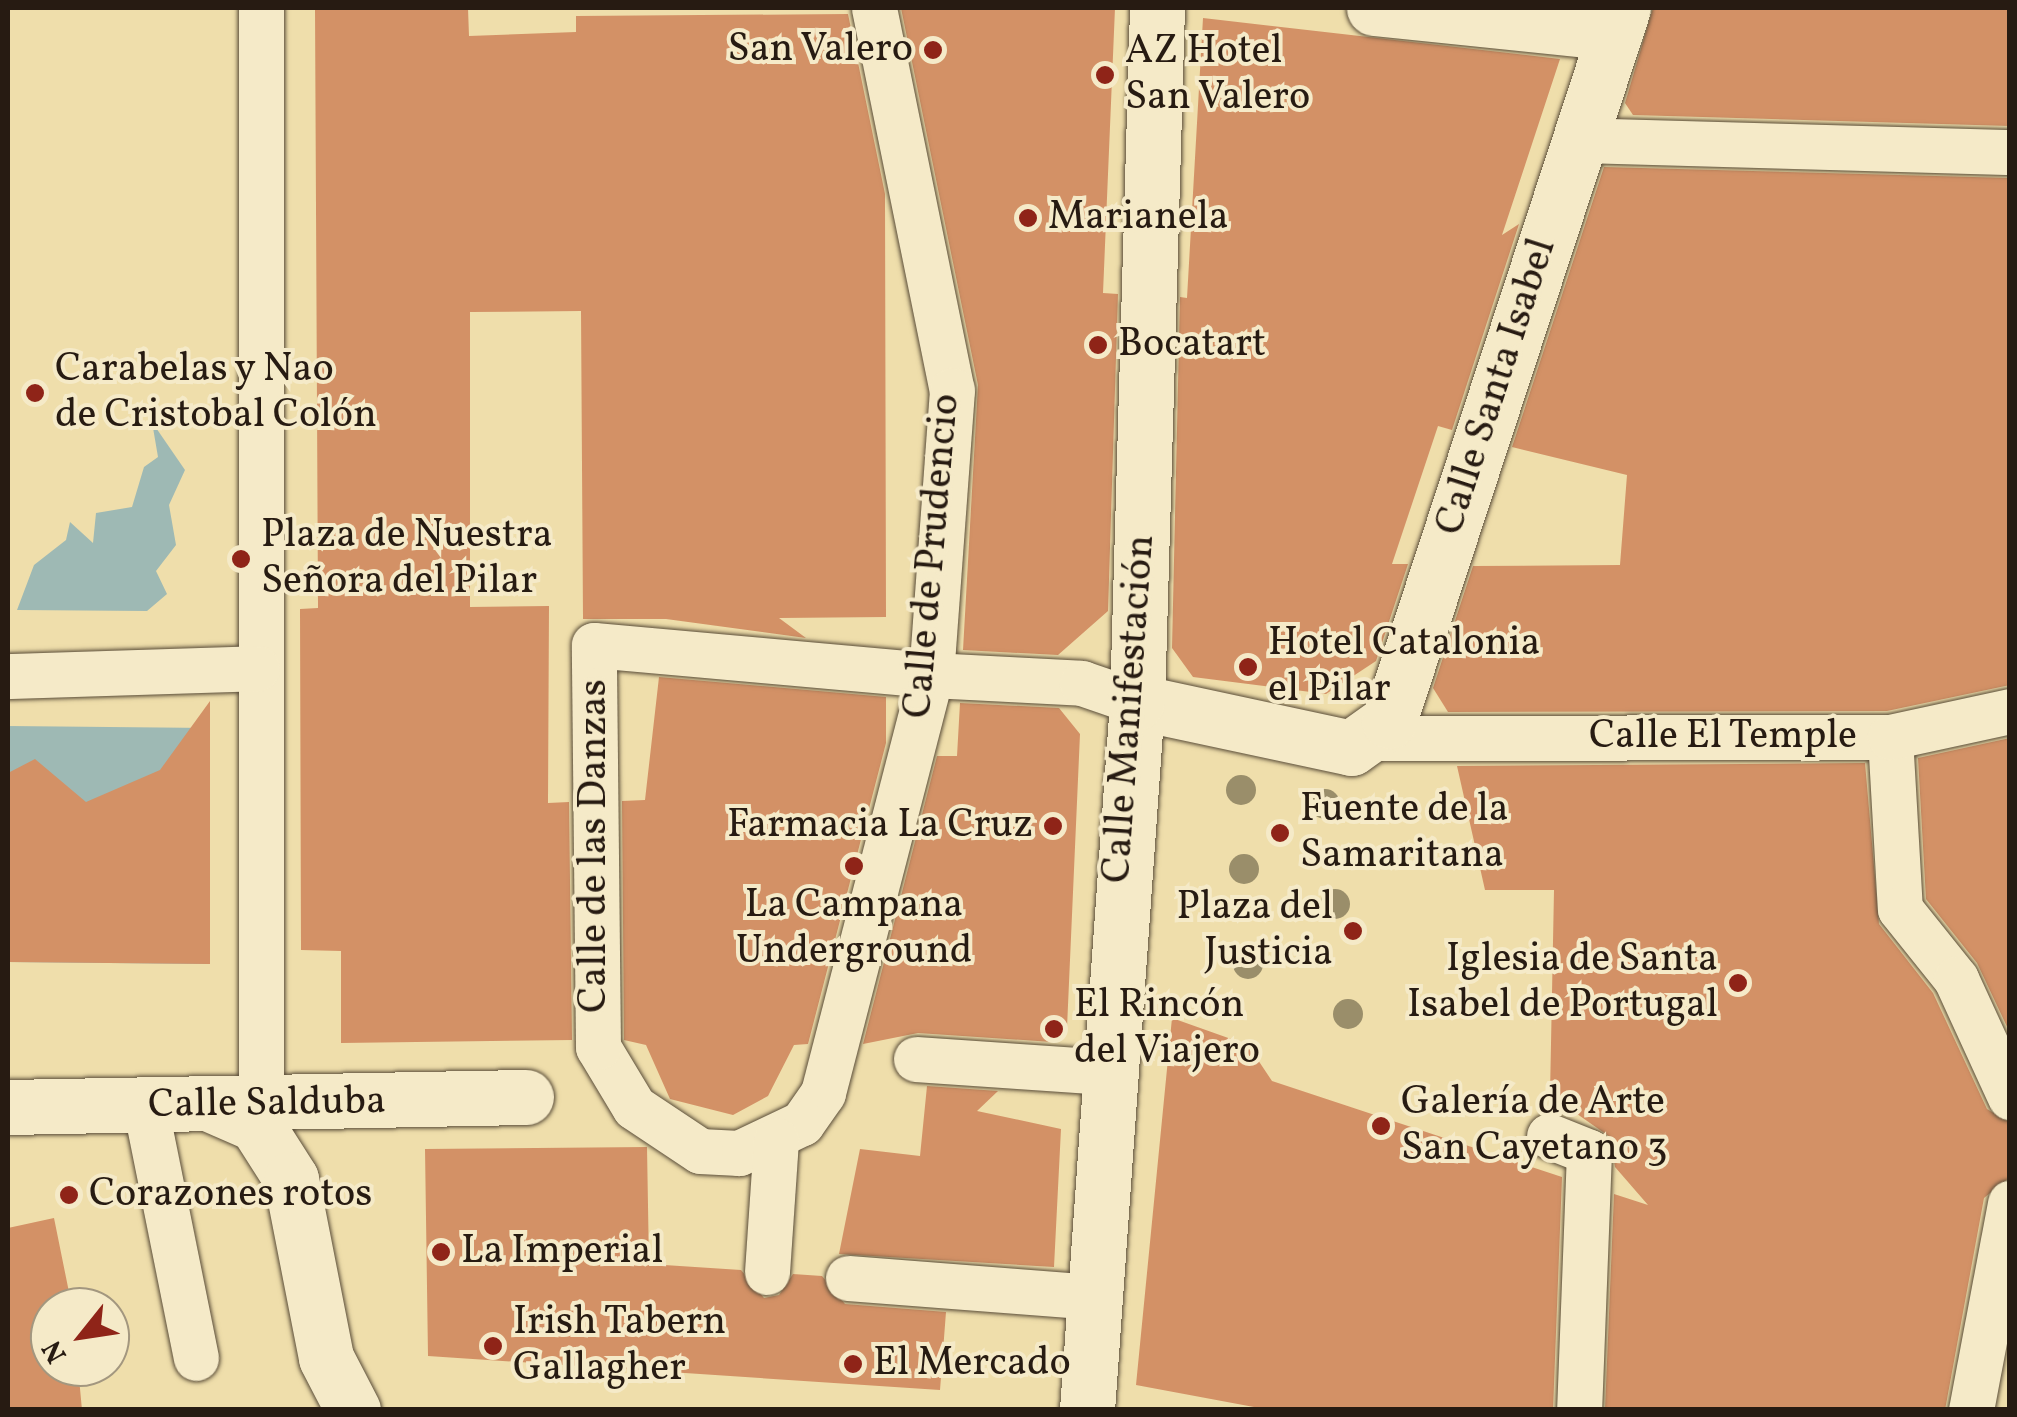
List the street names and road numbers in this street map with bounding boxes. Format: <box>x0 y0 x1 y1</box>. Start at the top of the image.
street label: Calle Santa Isabel <box>1426 233 1568 541</box>
street label: Calle de Prudencio <box>895 392 971 720</box>
street label: Calle Manifestación <box>1094 533 1166 885</box>
street label: Calle de las Danzas <box>571 679 619 1013</box>
street label: Calle El Temple <box>1588 713 1858 761</box>
street label: Calle Salduba <box>148 1078 386 1130</box>

